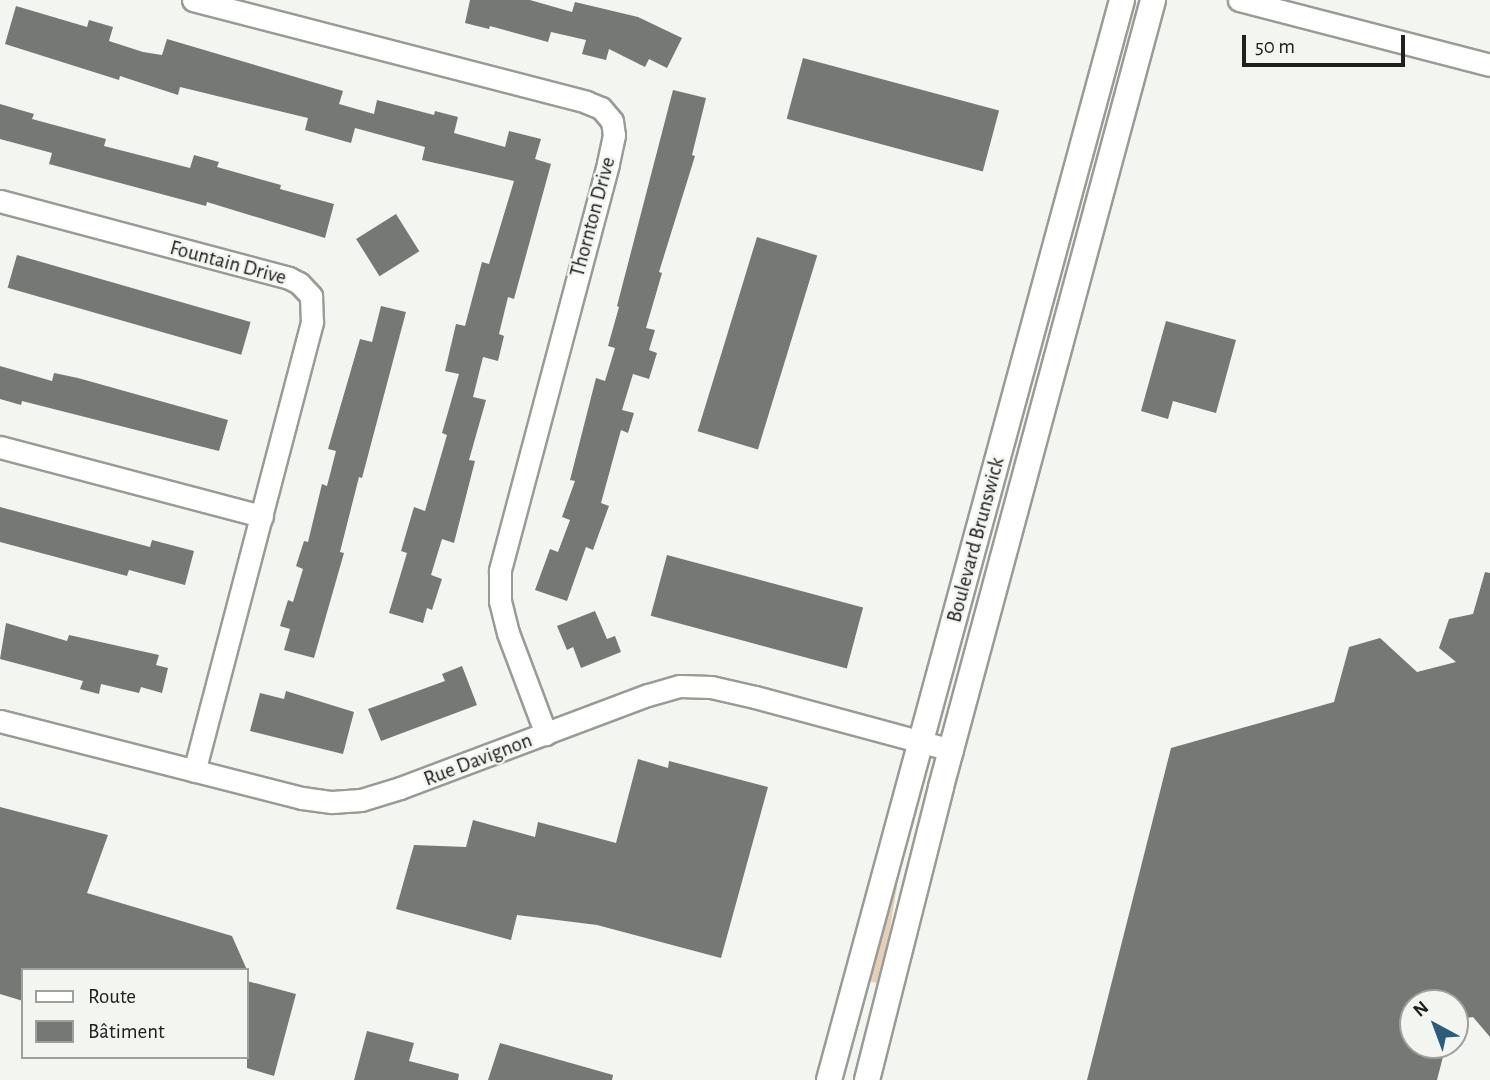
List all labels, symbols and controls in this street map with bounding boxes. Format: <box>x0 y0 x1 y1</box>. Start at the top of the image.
scale bar <box>1245 21 1408 65</box>
text: 50 m <box>1255 36 1295 57</box>
street label: Thornton Drive <box>565 154 621 280</box>
street label: Fountain Drive <box>167 235 289 291</box>
street label: Boulevard Brunswick <box>942 455 1010 625</box>
street label: Rue Davignon <box>420 728 536 792</box>
legend <box>21 968 248 1059</box>
text: Route <box>88 986 136 1007</box>
north arrow <box>1399 989 1469 1059</box>
text: N <box>1410 998 1432 1021</box>
text: Bâtiment <box>88 1021 165 1042</box>

